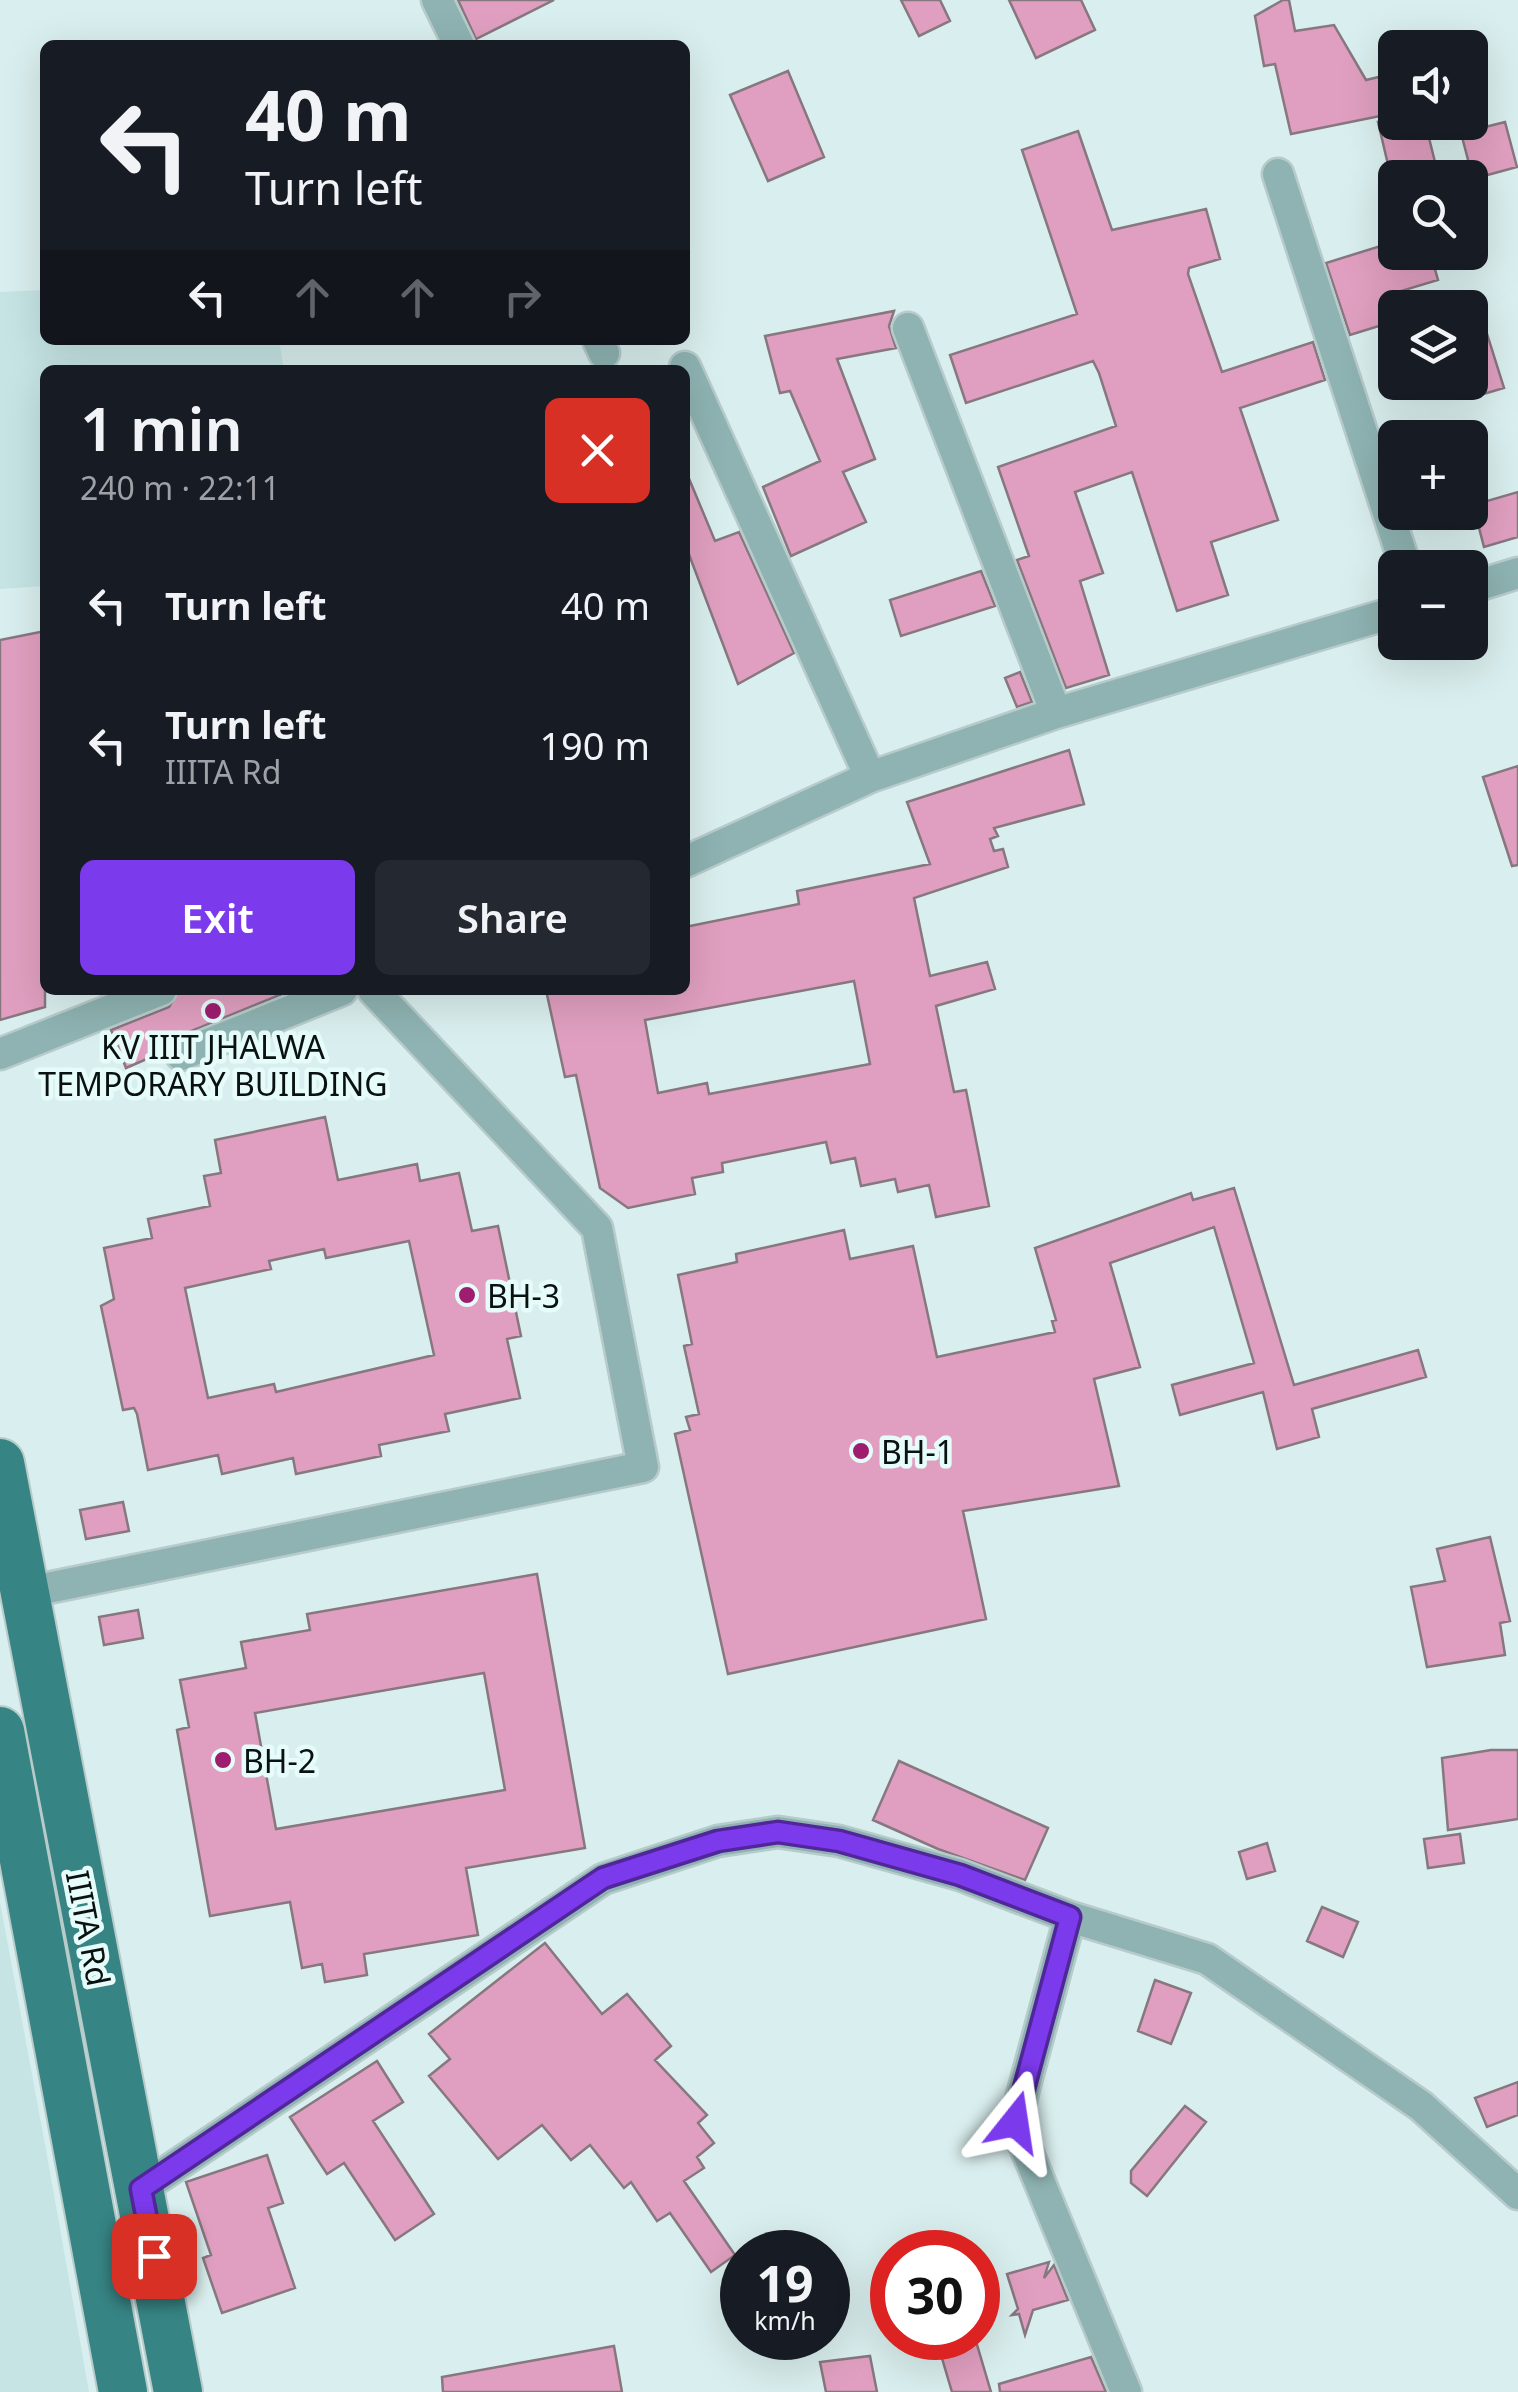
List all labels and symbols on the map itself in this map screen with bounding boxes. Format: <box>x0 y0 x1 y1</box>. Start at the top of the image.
marker: KV IIIT JHALWA TEMPORARY BUILDING <box>202 1000 224 1022</box>
place label: KV IIIT JHALWA TEMPORARY BUILDING <box>38 1025 388 1105</box>
place label: BH-3 <box>487 1274 560 1317</box>
marker: BH-3 <box>456 1284 478 1306</box>
place label: BH-1 <box>881 1430 954 1473</box>
marker: BH-1 <box>850 1440 872 1462</box>
place label: BH-2 <box>243 1739 316 1782</box>
marker: BH-2 <box>212 1749 234 1771</box>
street label: IIITA Rd <box>57 1867 121 1989</box>
position arrow <box>963 2070 1067 2174</box>
pin <box>112 2214 197 2299</box>
speed limit sign: 30 <box>870 2230 1000 2360</box>

